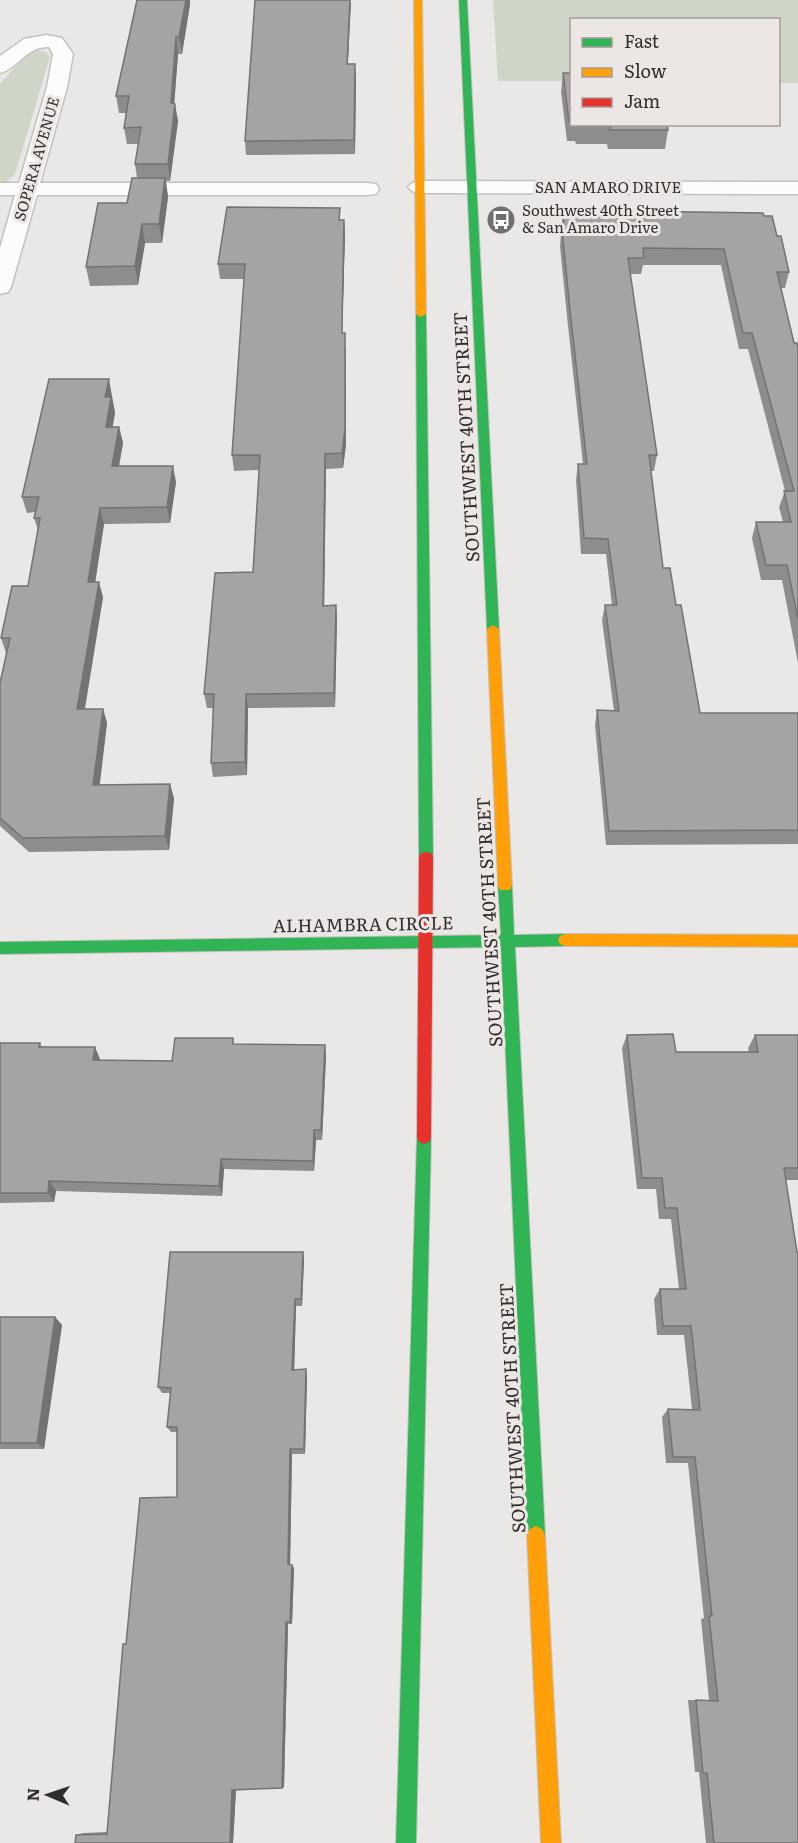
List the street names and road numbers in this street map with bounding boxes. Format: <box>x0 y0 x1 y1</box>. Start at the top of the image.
street label: SOPERA AVENUE <box>7 94 64 223</box>
street label: SAN AMARO DRIVE <box>535 175 681 198</box>
street label: SOUTHWEST 40TH STREET <box>445 311 486 563</box>
street label: SOUTHWEST 40TH STREET <box>468 796 509 1048</box>
street label: ALHAMBRA CIRCLE <box>272 908 454 939</box>
street label: SOUTHWEST 40TH STREET <box>491 1282 532 1534</box>

